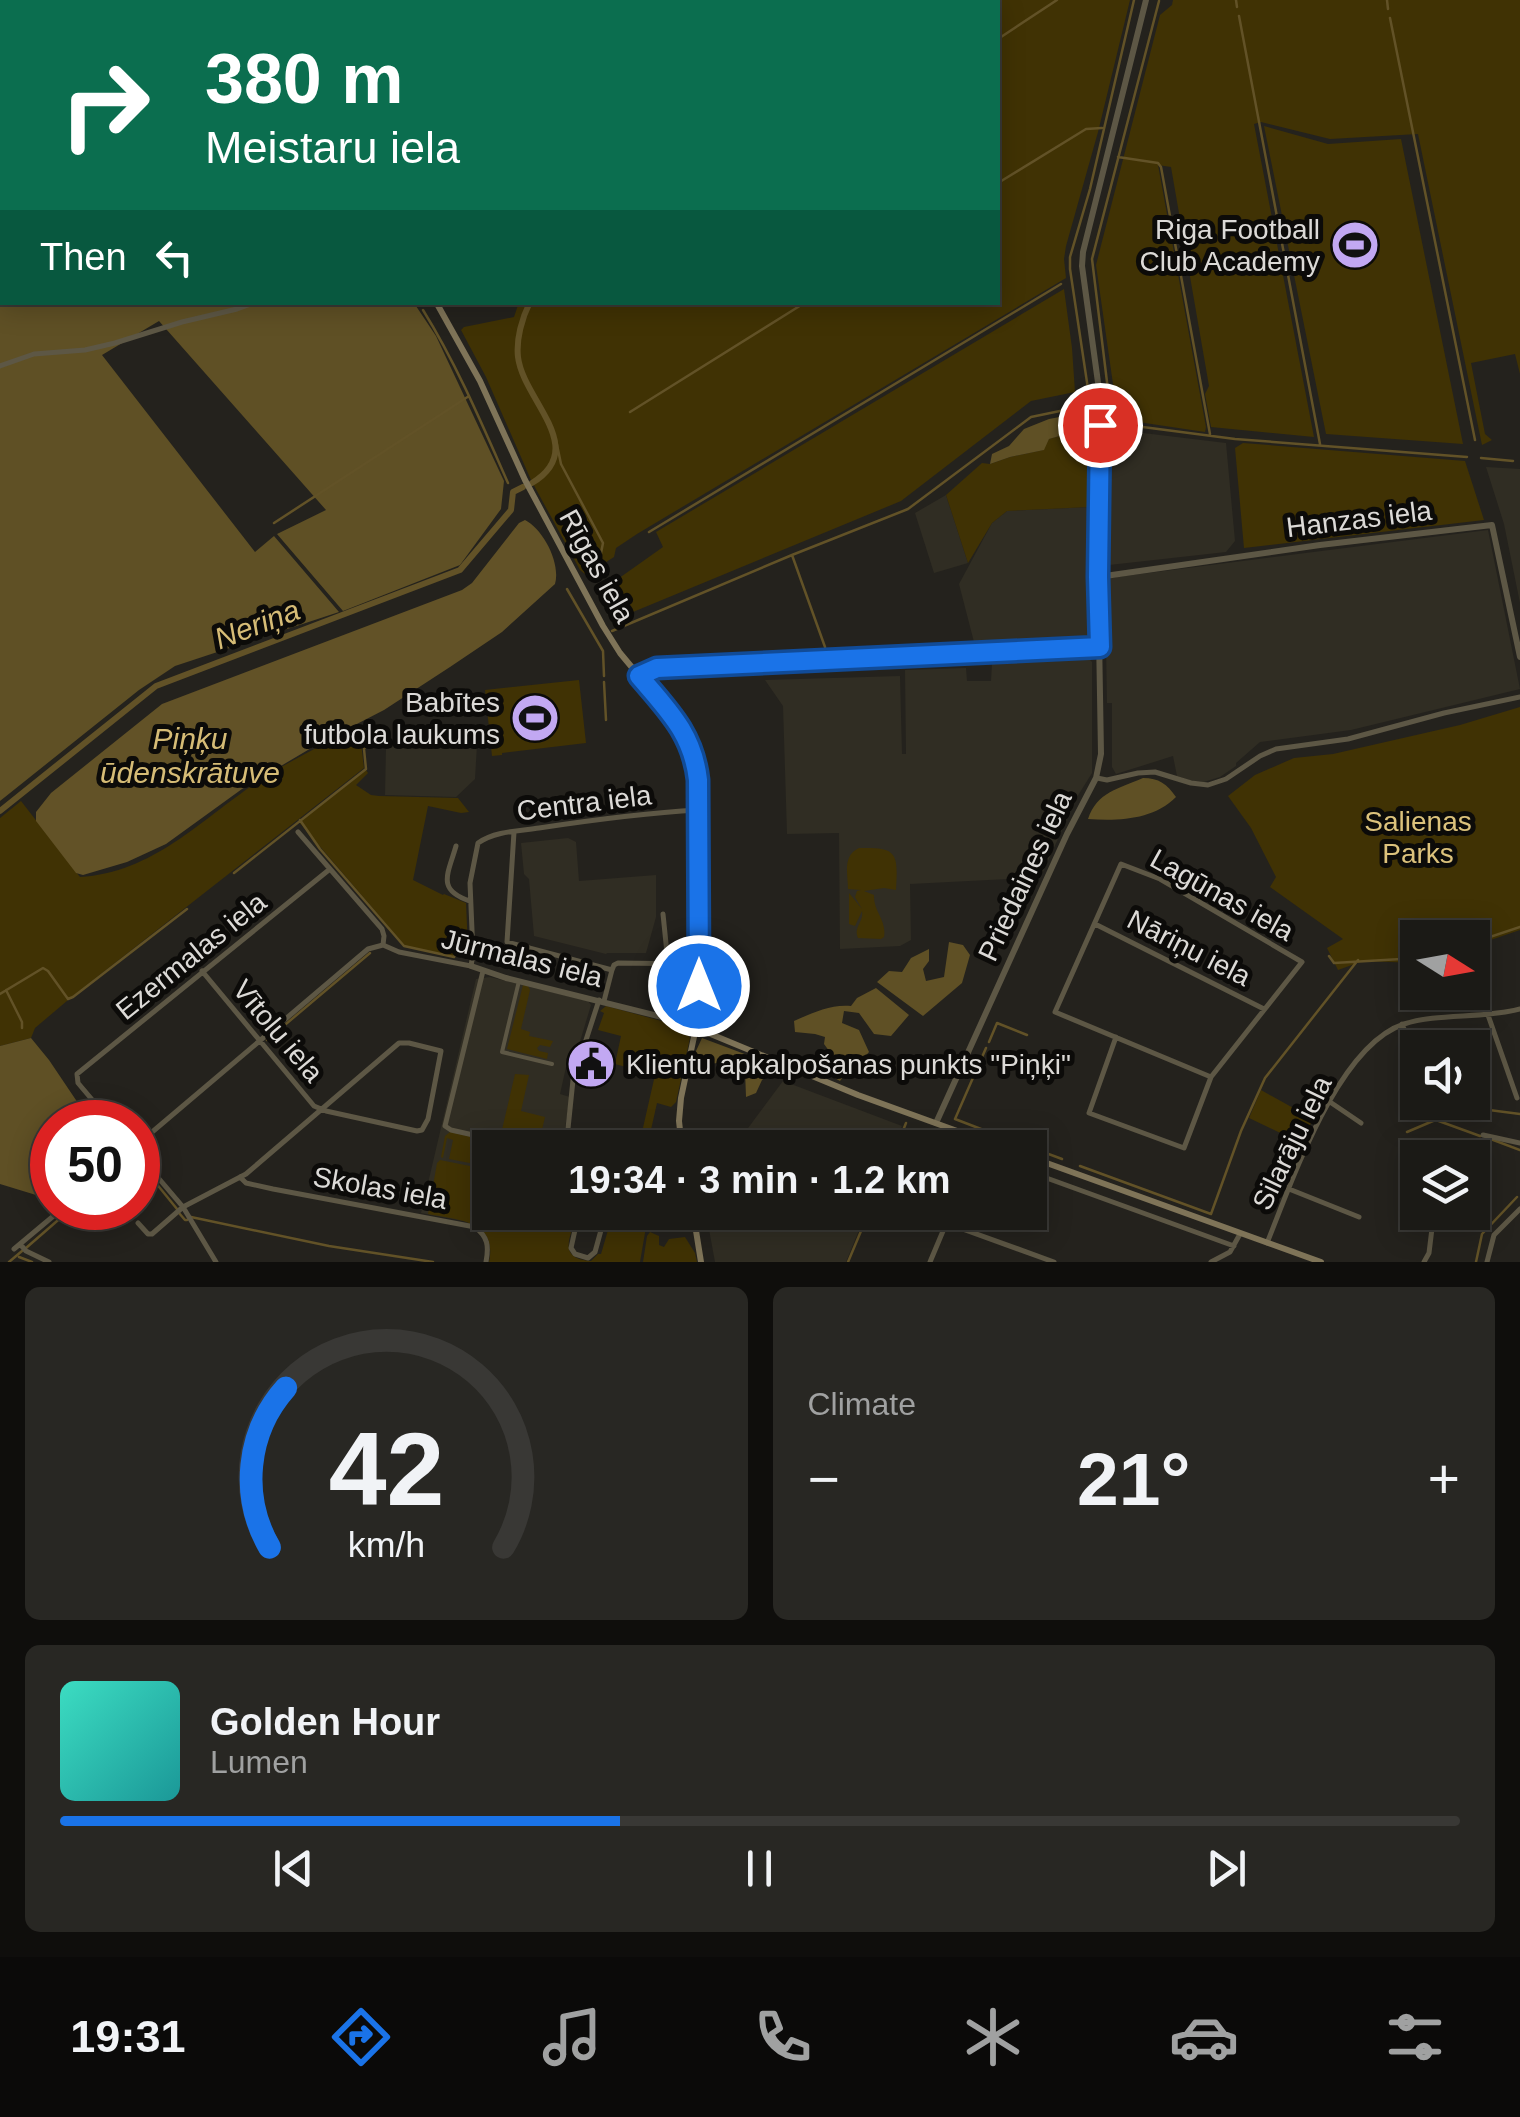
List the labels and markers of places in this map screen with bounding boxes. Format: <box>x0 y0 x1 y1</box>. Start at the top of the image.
place label: Riga Football Club Academy <box>1139 214 1320 277</box>
sports icon: Riga Football Club Academy <box>1329 219 1381 271</box>
pin <box>1058 383 1143 468</box>
place label: Babītes futbola laukums <box>304 687 500 750</box>
sports icon: Babītes futbola laukums <box>509 692 561 744</box>
public building icon: Klientu apkalpošanas punkts "Piņķi" <box>565 1038 617 1090</box>
place label: Klientu apkalpošanas punkts "Piņķi" <box>626 1049 1071 1080</box>

